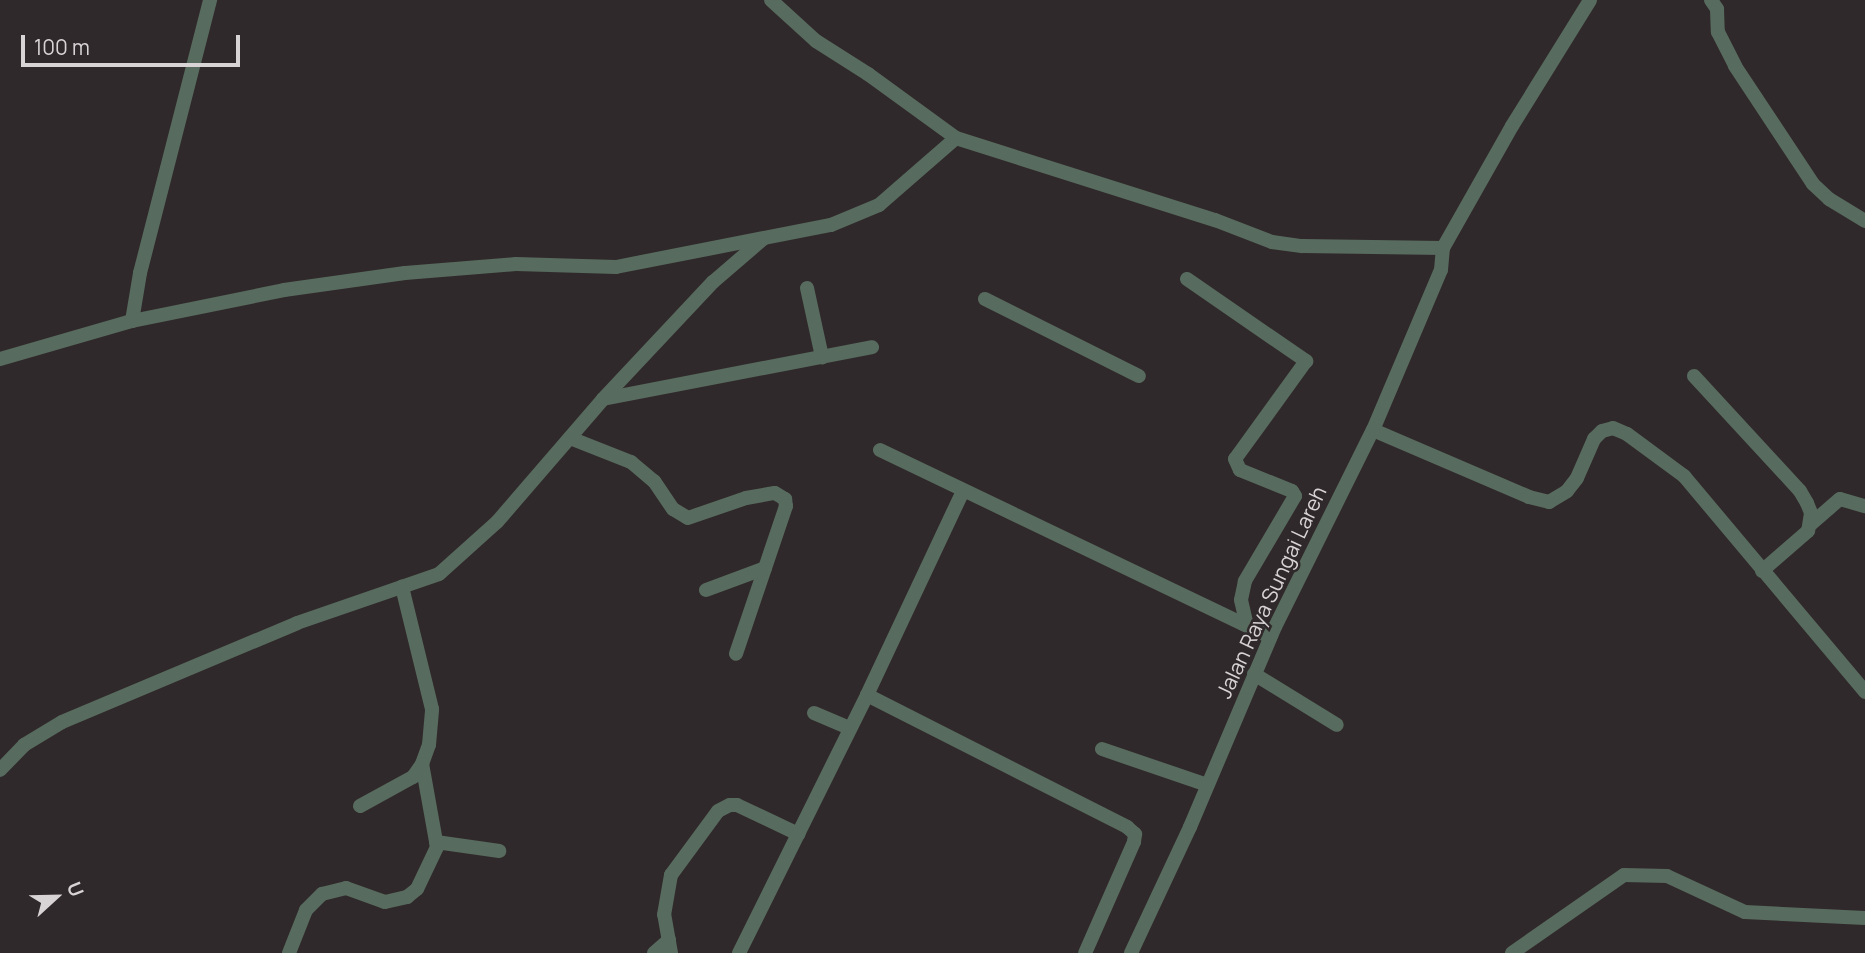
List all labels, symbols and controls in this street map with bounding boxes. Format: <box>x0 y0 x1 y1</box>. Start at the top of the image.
scale bar <box>24 21 243 65</box>
text: 100 m <box>34 33 90 61</box>
street label: Jalan Raya Sungai Lareh <box>1211 482 1331 702</box>
north arrow <box>21 862 91 932</box>
text: U <box>61 878 90 900</box>

